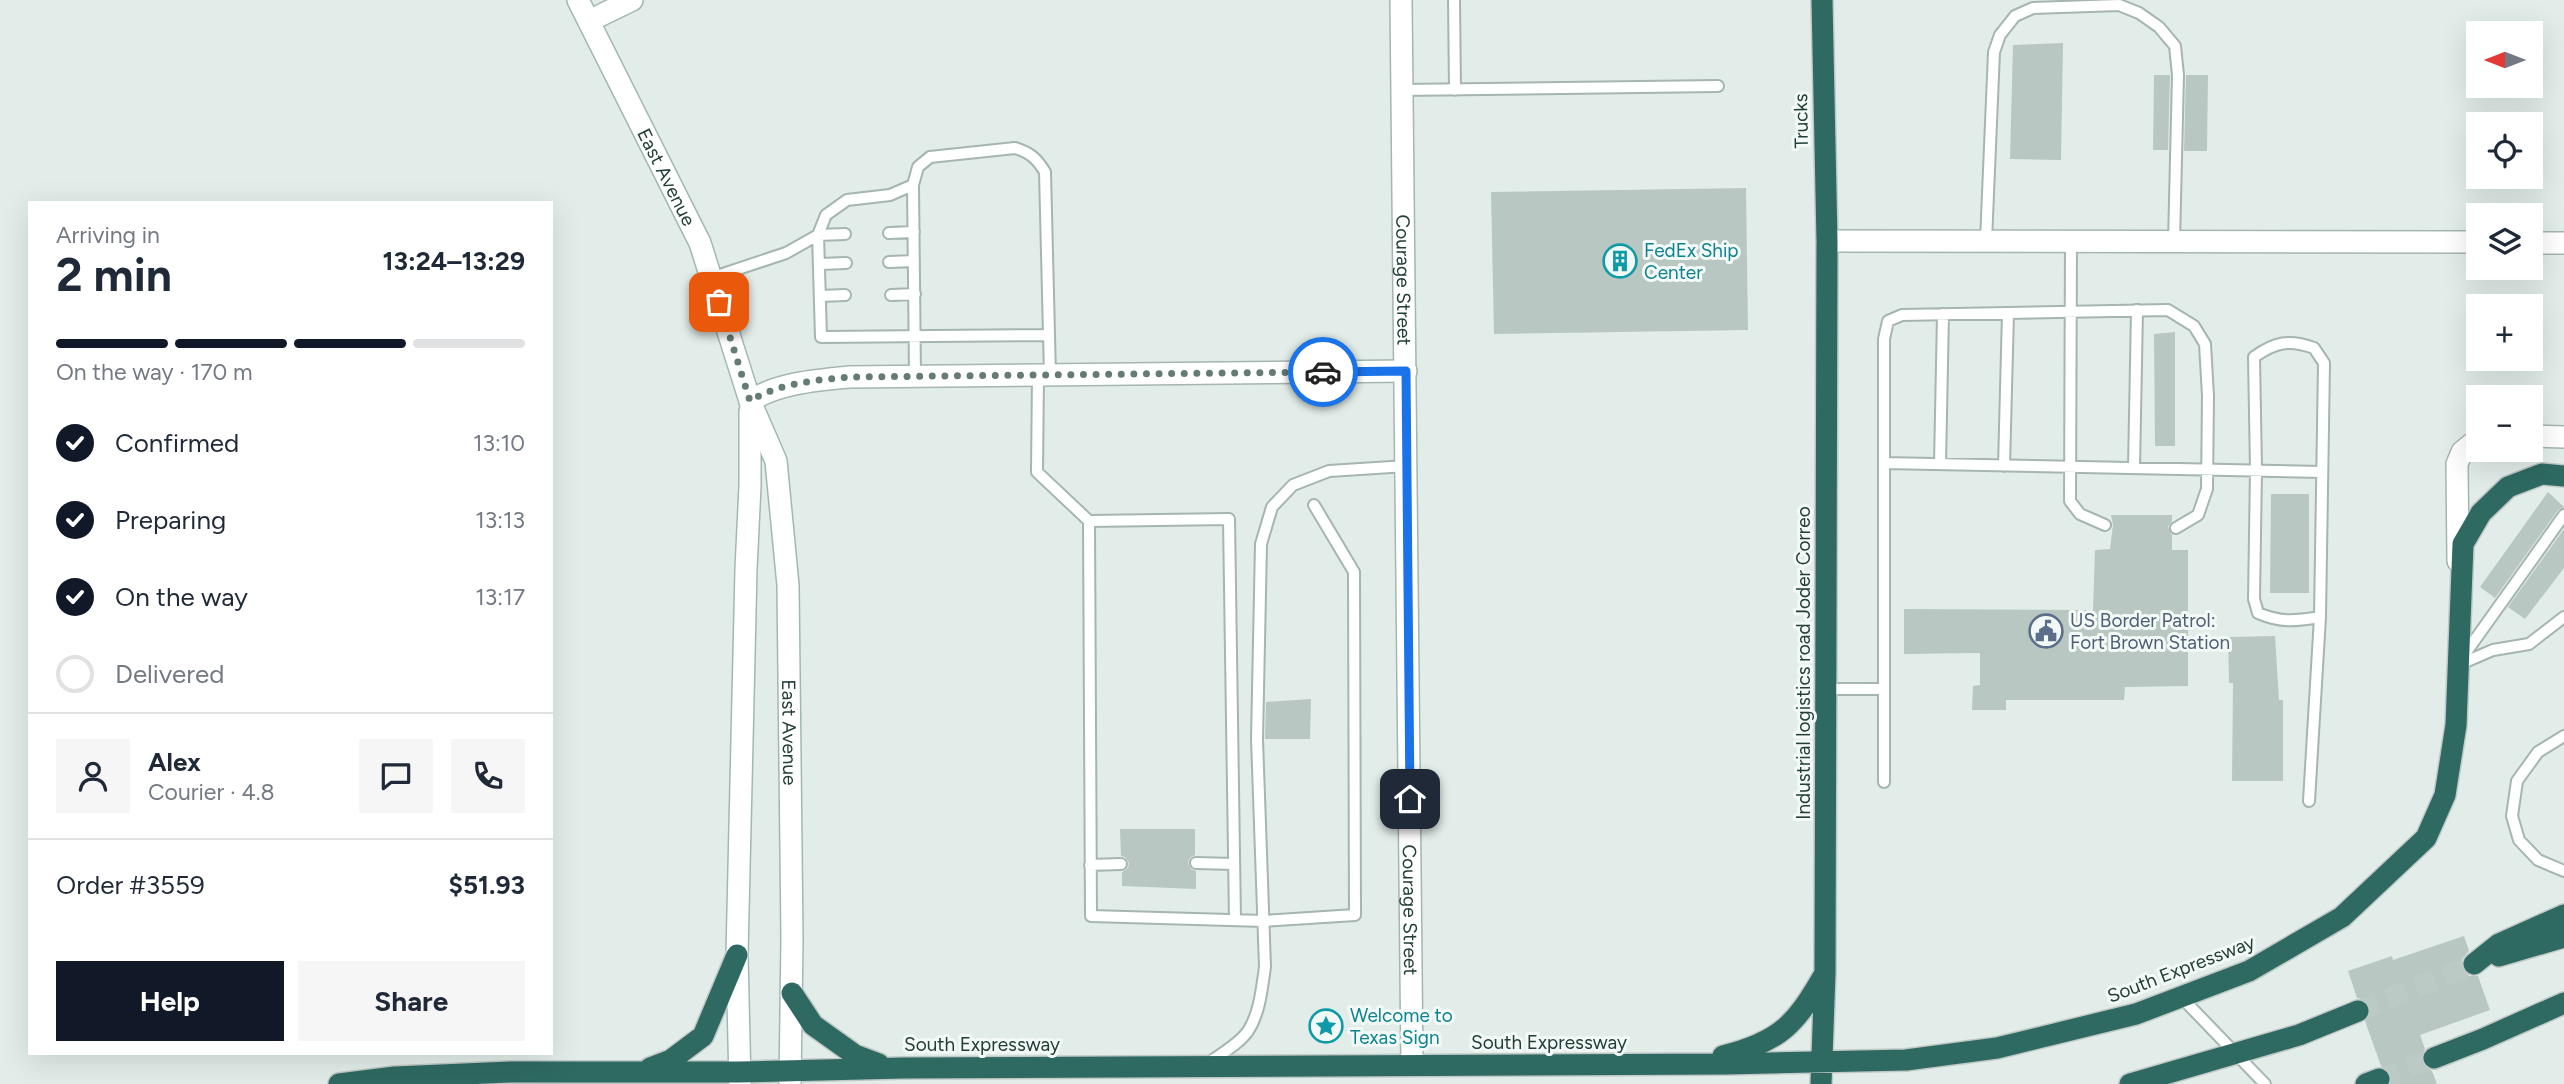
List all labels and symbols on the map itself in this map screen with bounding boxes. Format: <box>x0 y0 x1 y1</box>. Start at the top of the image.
north arrow <box>2466 21 2543 98</box>
street label: Trucks <box>1789 93 1813 149</box>
street label: East Avenue <box>633 124 701 229</box>
street label: Courage Street <box>1392 214 1416 346</box>
place label: FedEx Ship Center <box>1644 239 1739 284</box>
building icon: FedEx Ship Center <box>1601 242 1639 280</box>
pin <box>689 272 749 332</box>
courier <box>1288 337 1358 407</box>
street label: Industrial logistics road Joder Correo <box>1792 506 1815 820</box>
place label: US Border Patrol: Fort Brown Station <box>2070 609 2230 654</box>
public building icon: US Border Patrol: Fort Brown Station <box>2027 612 2065 650</box>
street label: East Avenue <box>778 679 802 786</box>
pin <box>1380 769 1440 829</box>
street label: Courage Street <box>1398 844 1423 976</box>
street label: South Expressway <box>2104 930 2258 1008</box>
place label: Welcome to Texas Sign <box>1350 1004 1453 1049</box>
place icon: Welcome to Texas Sign <box>1307 1007 1345 1045</box>
street label: South Expressway <box>1471 1031 1627 1054</box>
street label: South Expressway <box>904 1033 1060 1056</box>

